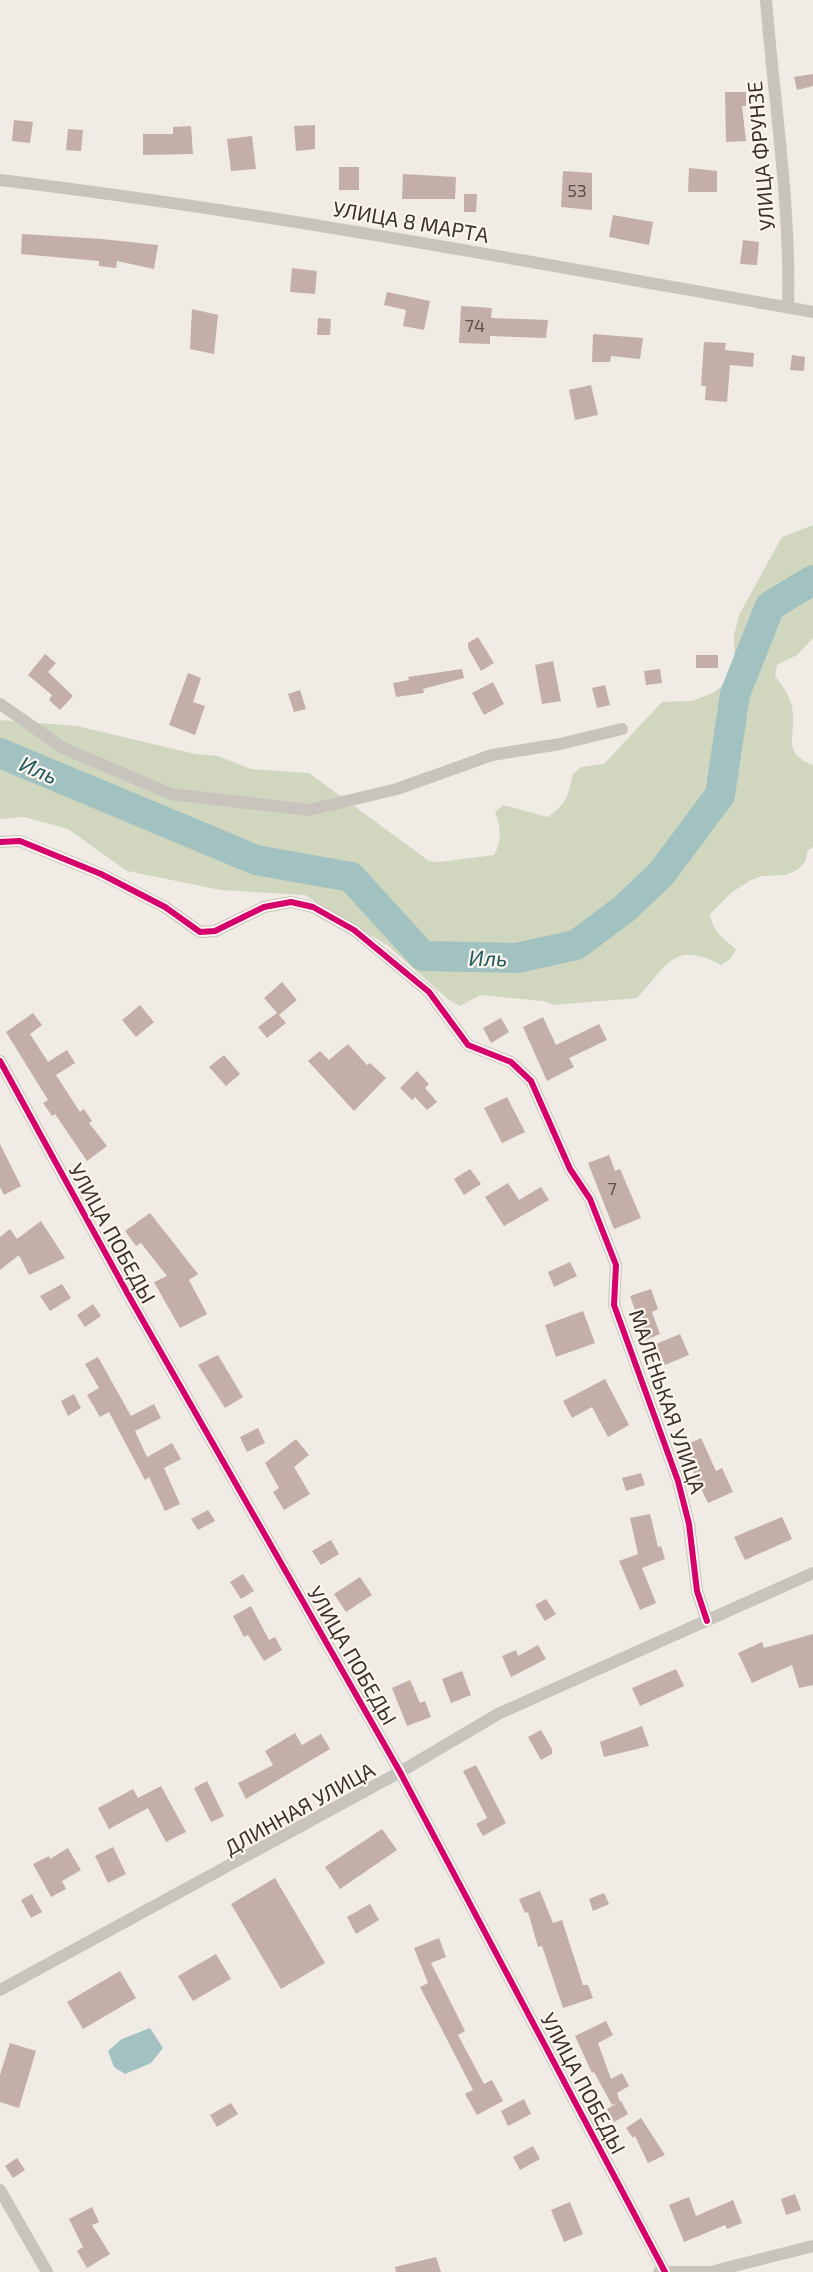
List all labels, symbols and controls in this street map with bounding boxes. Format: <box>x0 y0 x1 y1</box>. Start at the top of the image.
street label: УЛИЦА ФРУНЗЕ <box>741 80 779 232</box>
house number: 53 <box>567 179 587 201</box>
street label: УЛИЦА 8 МАРТА <box>331 195 491 247</box>
house number: 74 <box>465 314 485 336</box>
water label: Иль <box>16 749 62 789</box>
water label: Иль <box>468 944 508 970</box>
street label: УЛИЦА ПОБЕДЫ <box>64 1159 162 1307</box>
house number: 7 <box>607 1177 617 1199</box>
street label: МАЛЕНЬКАЯ УЛИЦА <box>625 1306 711 1496</box>
street label: УЛИЦА ПОБЕДЫ <box>303 1581 403 1729</box>
street label: ДЛИННАЯ УЛИЦА <box>219 1756 379 1860</box>
street label: УЛИЦА ПОБЕДЫ <box>536 2008 632 2158</box>

